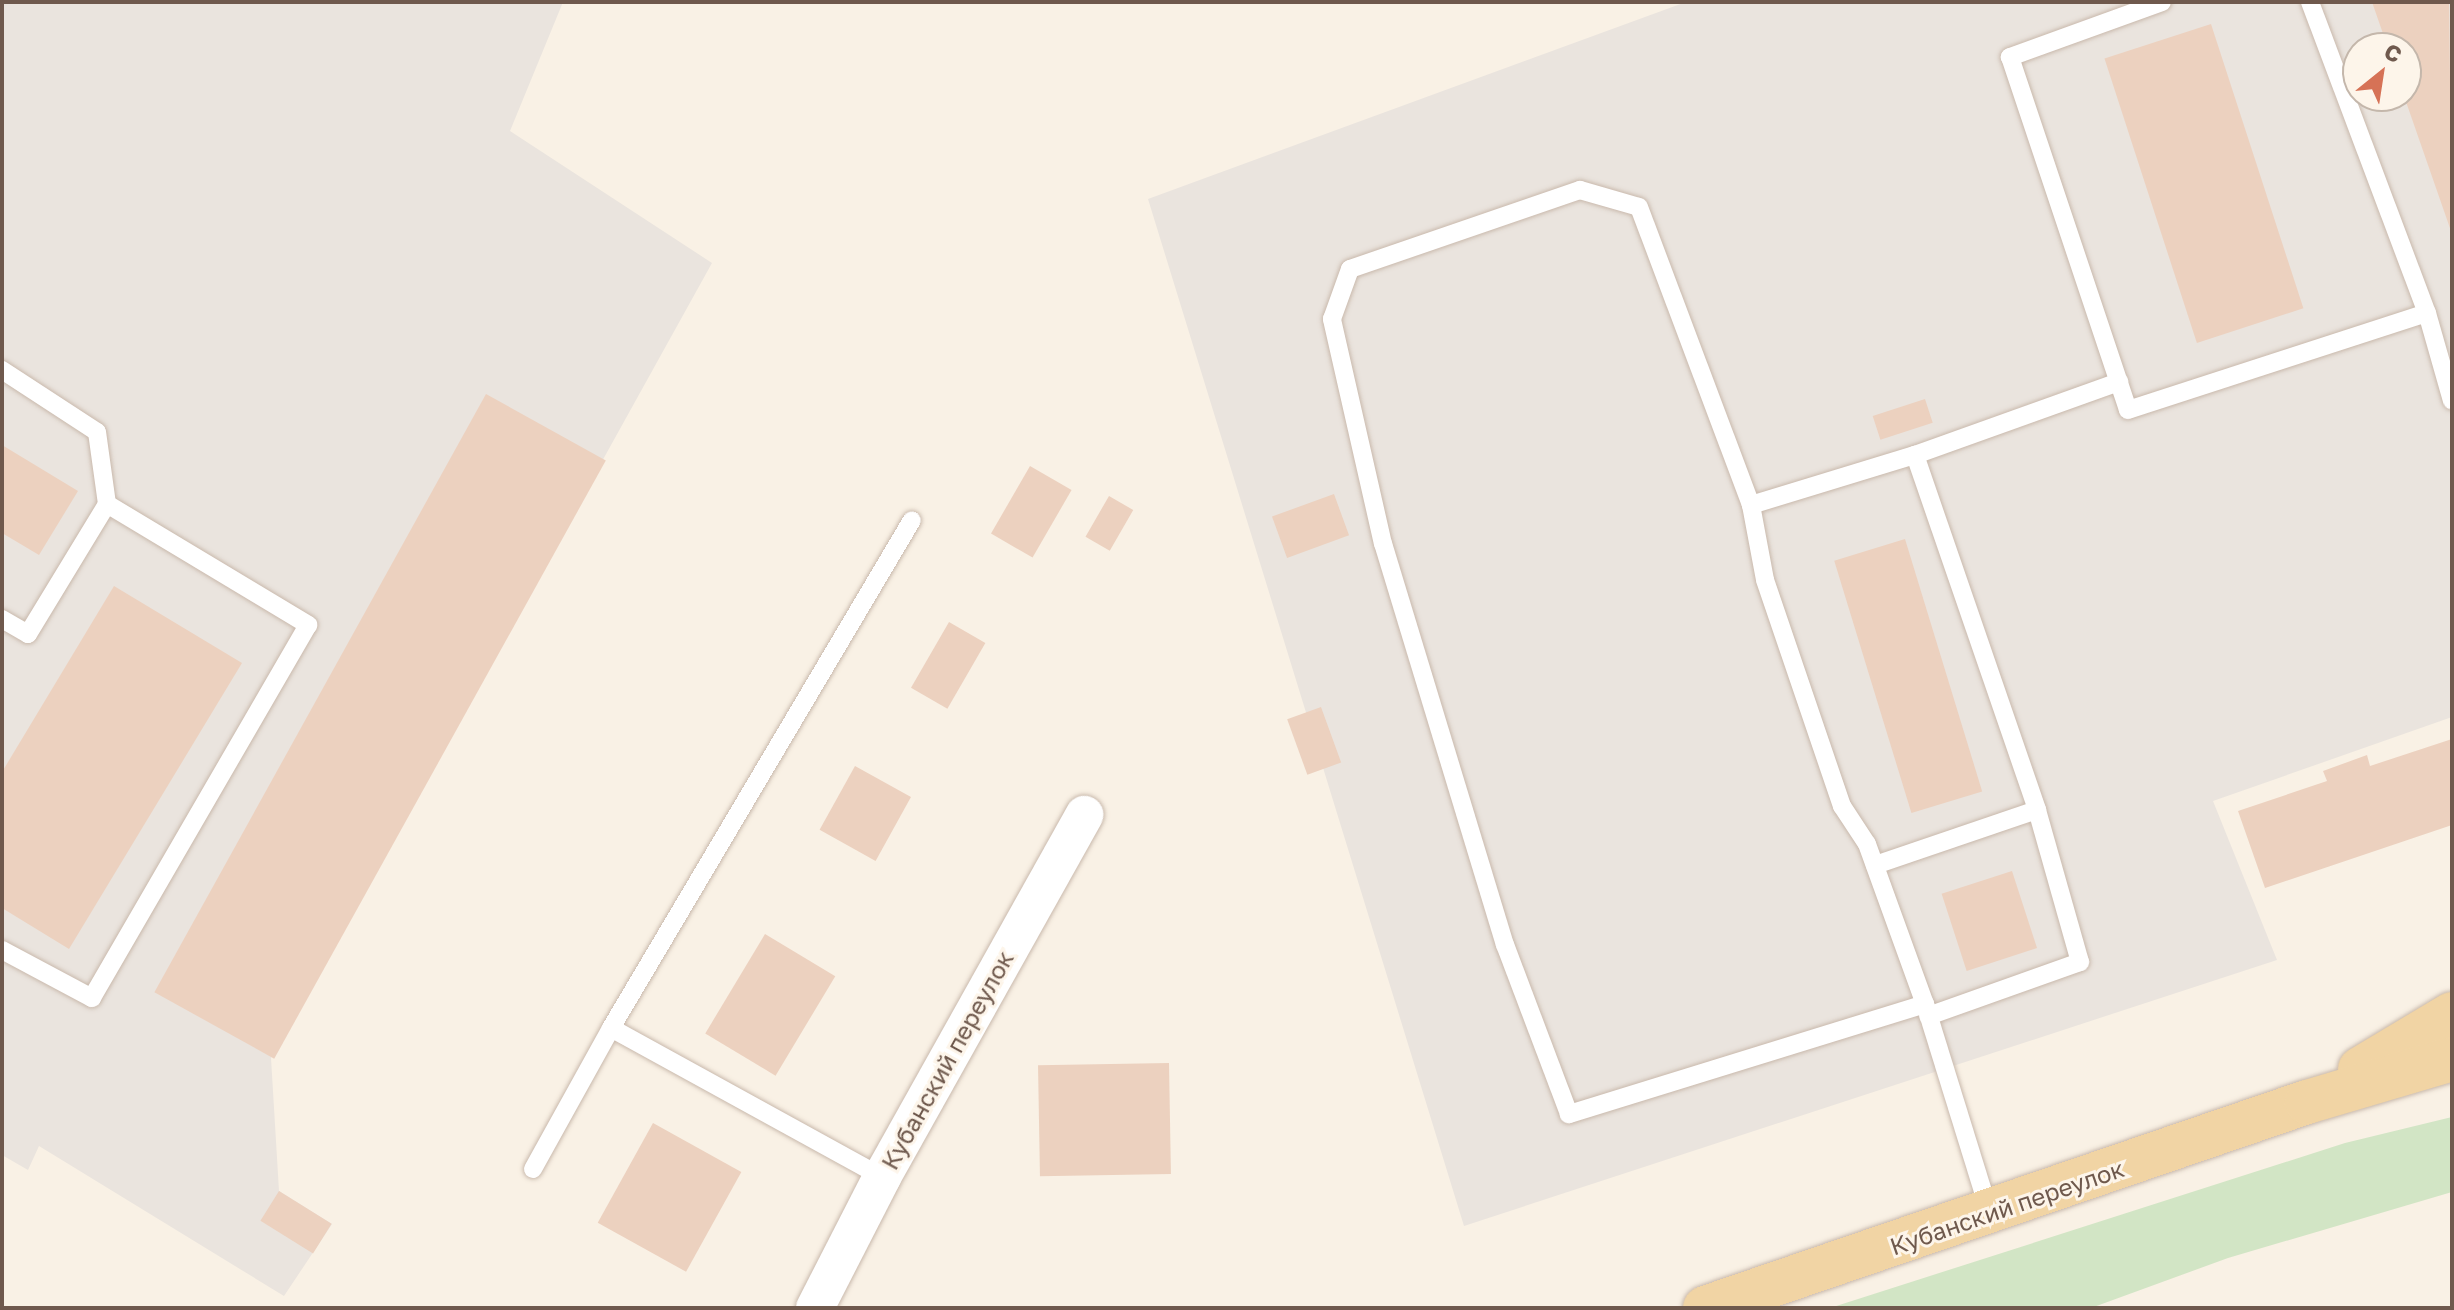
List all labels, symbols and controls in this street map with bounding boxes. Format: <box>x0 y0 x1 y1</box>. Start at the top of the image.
north arrow <box>2342 32 2422 112</box>
text: С <box>2380 37 2407 68</box>
street label: Кубанский переулок <box>875 946 1019 1174</box>
street label: Кубанский переулок <box>1886 1153 2128 1261</box>

